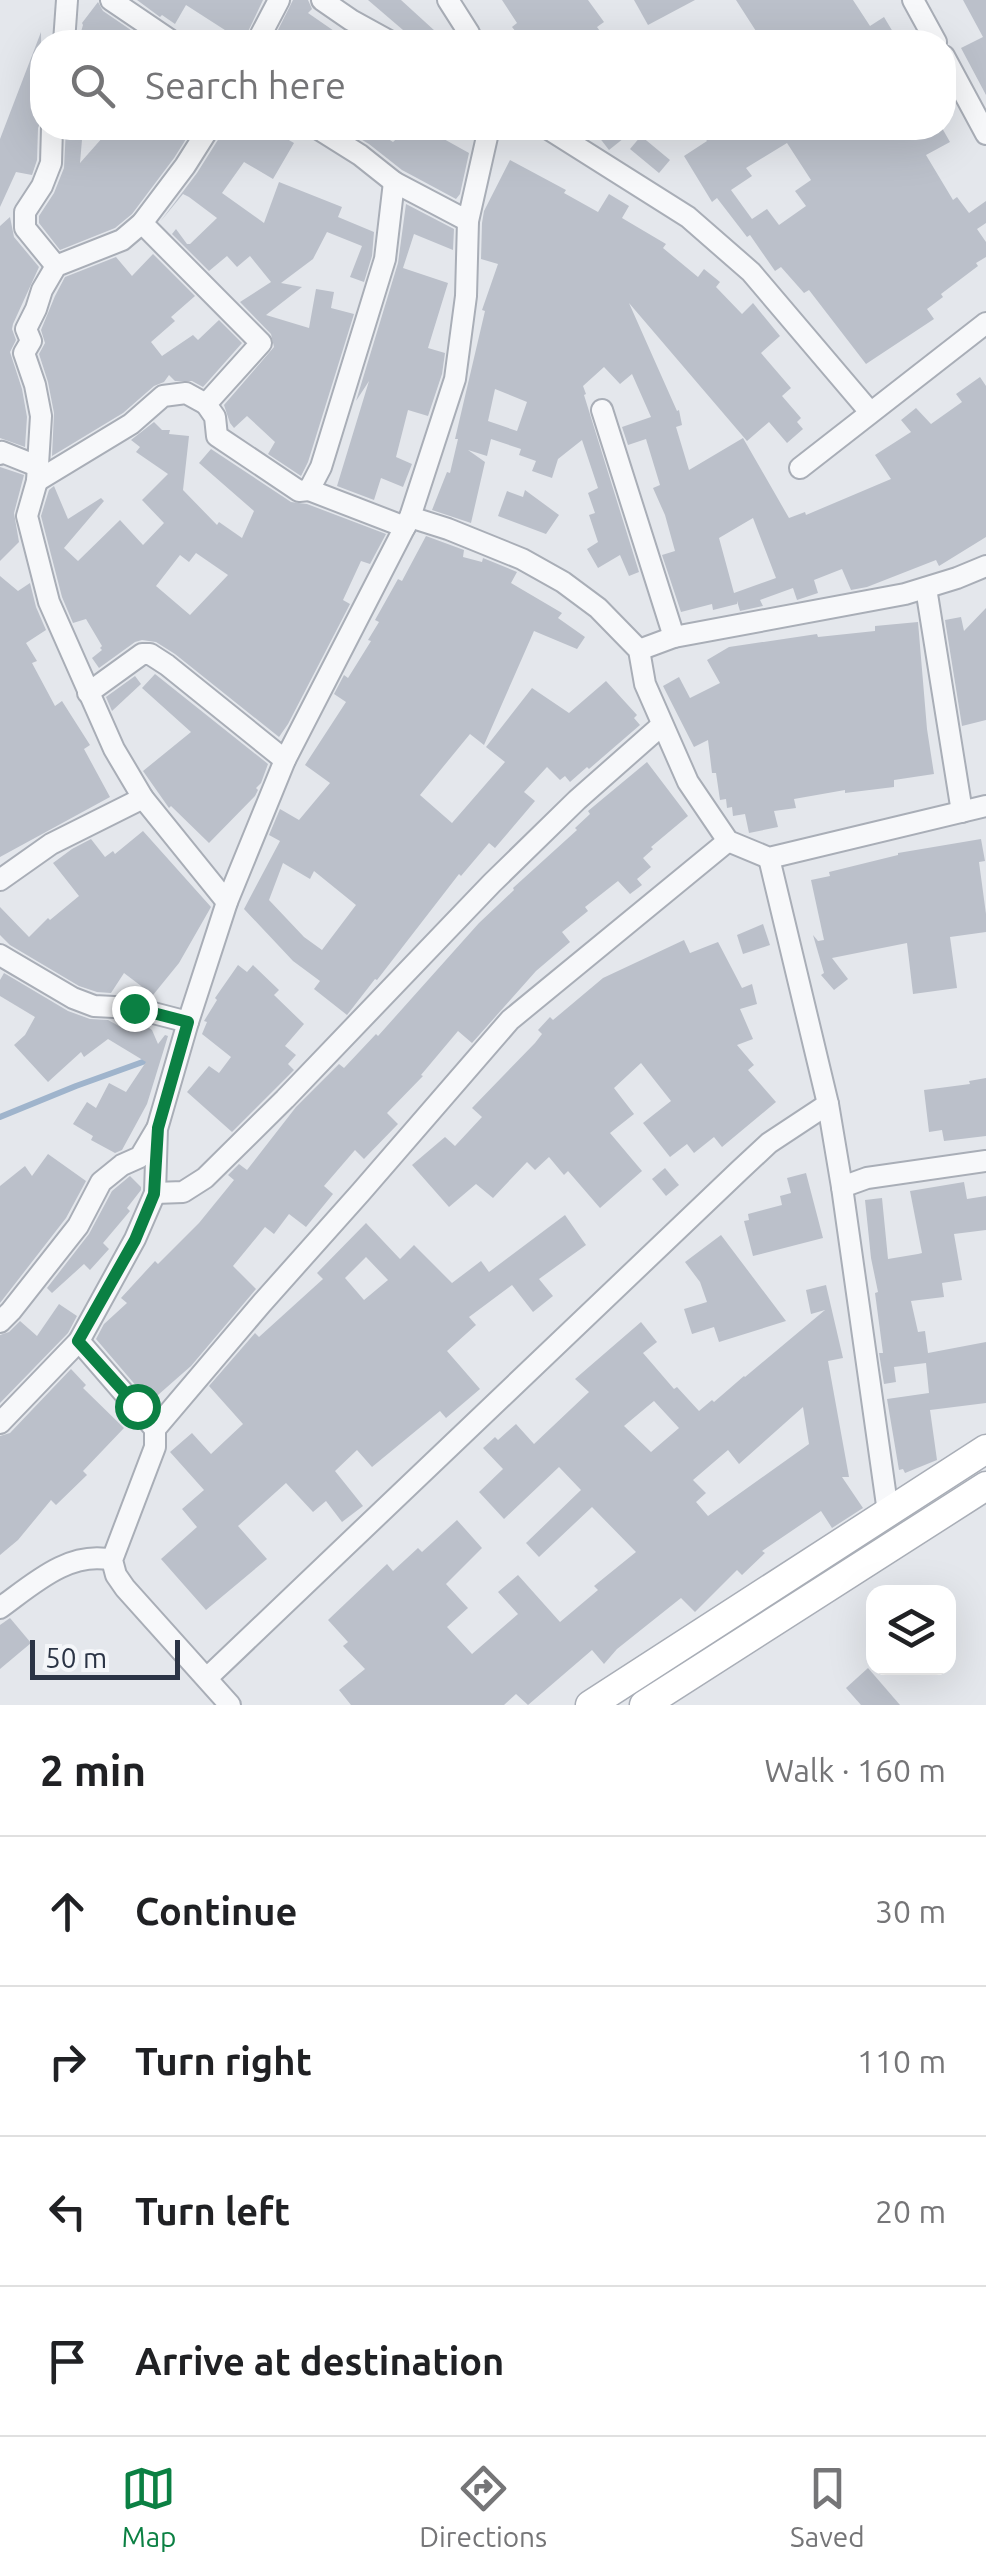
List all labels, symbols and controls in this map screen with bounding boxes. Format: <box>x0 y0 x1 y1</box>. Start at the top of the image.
search box <box>30 30 956 140</box>
icon: search <box>65 58 120 113</box>
text: Search here <box>145 64 346 106</box>
route end <box>112 986 158 1032</box>
route start <box>115 1384 161 1430</box>
map controls <box>866 1585 956 1675</box>
button: layers <box>866 1585 956 1675</box>
scale bar <box>30 1635 180 1680</box>
text: 50 m <box>45 1642 107 1673</box>
text: 2 min <box>40 1747 146 1794</box>
text: Walk · 160 m <box>764 1752 946 1788</box>
icon: ahead <box>40 1884 95 1939</box>
text: Continue <box>135 1890 297 1932</box>
text: 30 m <box>875 1893 946 1929</box>
icon: right <box>40 2034 95 2089</box>
text: Turn right <box>135 2040 312 2082</box>
text: 110 m <box>857 2043 946 2079</box>
icon: left <box>40 2184 95 2239</box>
text: Turn left <box>135 2190 290 2232</box>
text: 20 m <box>875 2193 946 2229</box>
icon: arrive <box>40 2334 95 2389</box>
text: Arrive at destination <box>135 2340 504 2382</box>
tab: Map <box>121 2461 177 2552</box>
tab: Directions <box>419 2461 547 2552</box>
tab: Saved <box>790 2461 865 2552</box>

